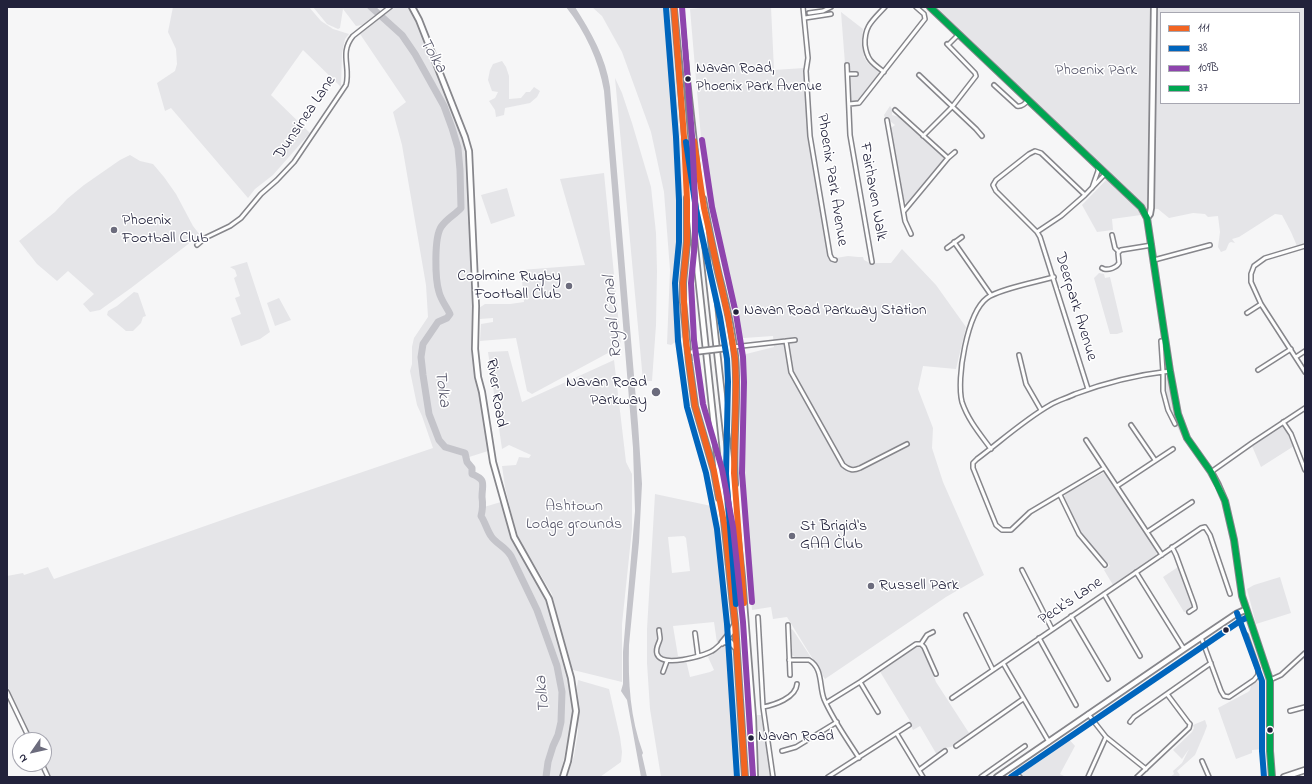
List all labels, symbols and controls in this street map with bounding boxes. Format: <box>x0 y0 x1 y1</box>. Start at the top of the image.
legend <box>1160 12 1300 104</box>
text: 111 <box>1198 19 1209 37</box>
water label: Tolka <box>414 35 450 77</box>
text: 38 <box>1198 39 1207 57</box>
text: 109B <box>1198 59 1219 77</box>
place label: Navan Road, Phoenix Park Avenue <box>696 61 822 96</box>
park label: Phoenix Park <box>1055 61 1137 81</box>
street label: Dunsinea Lane <box>271 72 341 164</box>
marker: Navan Road, Phoenix Park Avenue <box>683 74 693 84</box>
text: 37 <box>1198 79 1208 97</box>
street label: Phoenix Park Avenue <box>811 112 851 248</box>
street label: Fairhaven Walk <box>854 141 890 243</box>
place label: Phoenix Football Club <box>122 211 208 249</box>
marker: Phoenix Football Club <box>109 225 119 235</box>
street label: Deerpark Avenue <box>1049 251 1101 363</box>
place label: Coolmine Rugby Football Club <box>457 267 561 305</box>
water label: Royal Canal <box>600 275 628 359</box>
marker: Coolmine Rugby Football Club <box>564 281 574 291</box>
place label: Navan Road Parkway Station <box>744 303 926 321</box>
marker: Navan Road Parkway Station <box>731 307 741 317</box>
street label: River Road <box>480 357 510 429</box>
water label: Tolka <box>428 369 454 409</box>
place label: Navan Road Parkway <box>566 373 647 411</box>
marker: Navan Road Parkway <box>650 386 662 398</box>
park label: Ashtown Lodge grounds <box>526 497 622 535</box>
place label: St Brigid's GAA Club <box>800 517 867 555</box>
marker: St Brigid's GAA Club <box>787 531 797 541</box>
street label: Peck's Lane <box>1035 574 1107 630</box>
place label: Russell Park <box>879 576 959 596</box>
marker: Russell Park <box>866 581 876 591</box>
unlabelled marker <box>1221 625 1231 635</box>
water label: Tolka <box>532 675 556 713</box>
unlabelled marker <box>1265 725 1275 735</box>
place label: Navan Road <box>758 729 834 747</box>
north arrow <box>12 732 52 772</box>
marker: Navan Road <box>746 733 756 743</box>
text: N <box>14 751 32 766</box>

